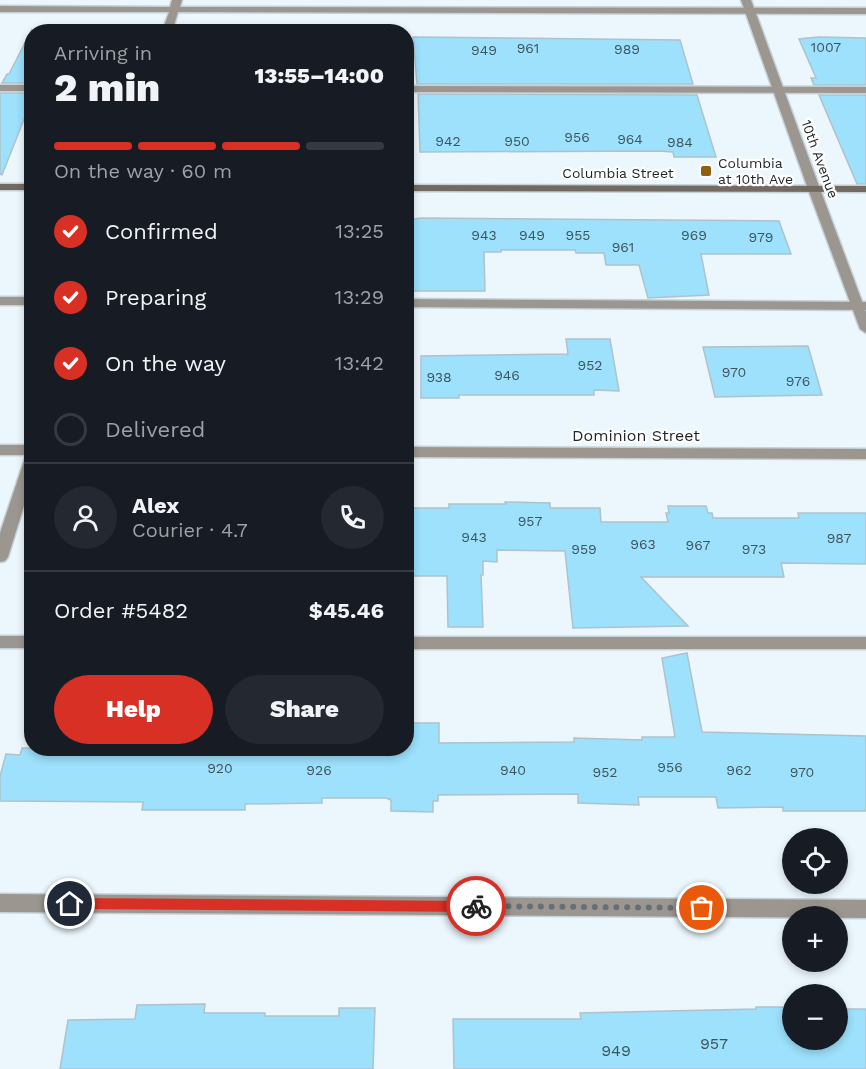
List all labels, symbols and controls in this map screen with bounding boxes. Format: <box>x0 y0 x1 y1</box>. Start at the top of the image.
house number: 1007 <box>811 39 841 55</box>
house number: 961 <box>517 40 539 56</box>
text: Arriving in <box>54 41 152 65</box>
house number: 989 <box>614 41 640 57</box>
house number: 949 <box>471 42 497 58</box>
text: 13:55–14:00 <box>255 63 384 88</box>
text: 2 min <box>54 65 160 110</box>
street label: 10th Avenue <box>798 118 842 200</box>
house number: 956 <box>564 129 590 145</box>
house number: 964 <box>617 131 643 147</box>
house number: 942 <box>435 133 461 149</box>
house number: 950 <box>504 133 530 149</box>
house number: 984 <box>667 134 693 150</box>
place label: Columbia at 10th Ave <box>718 155 793 187</box>
text: On the way · 60 m <box>54 159 232 183</box>
marker: Columbia at 10th Ave <box>699 164 713 178</box>
street label: Columbia Street <box>562 165 674 181</box>
icon: check <box>54 215 87 248</box>
text: Confirmed <box>105 219 218 244</box>
text: 13:25 <box>335 219 384 243</box>
house number: 943 <box>471 227 497 243</box>
house number: 949 <box>519 227 545 243</box>
house number: 955 <box>566 227 590 243</box>
house number: 969 <box>681 227 707 243</box>
house number: 979 <box>749 229 773 245</box>
house number: 961 <box>612 239 634 255</box>
icon: check <box>54 281 87 314</box>
text: Preparing <box>105 285 206 310</box>
text: 13:29 <box>335 285 384 309</box>
icon: check <box>54 347 87 380</box>
text: On the way <box>105 351 226 376</box>
text: 13:42 <box>335 351 384 375</box>
house number: 952 <box>578 357 602 373</box>
house number: 970 <box>722 364 746 380</box>
house number: 946 <box>494 367 520 383</box>
house number: 938 <box>426 369 452 385</box>
house number: 976 <box>786 373 810 389</box>
text: Delivered <box>105 417 205 442</box>
street label: Dominion Street <box>572 426 700 445</box>
button: person <box>54 486 117 549</box>
button: phone <box>321 486 384 549</box>
text: Alex <box>132 493 179 518</box>
house number: 957 <box>518 513 542 529</box>
text: Courier · 4.7 <box>132 518 248 542</box>
house number: 943 <box>461 529 487 545</box>
house number: 987 <box>827 530 851 546</box>
house number: 963 <box>630 536 656 552</box>
house number: 967 <box>686 537 711 553</box>
house number: 959 <box>571 541 597 557</box>
house number: 973 <box>742 541 766 557</box>
text: Order #5482 <box>54 598 188 623</box>
text: $45.46 <box>309 598 384 623</box>
button: Help <box>54 675 213 744</box>
button: Share <box>225 675 384 744</box>
house number: 956 <box>657 759 683 775</box>
house number: 920 <box>207 760 233 776</box>
house number: 926 <box>306 762 332 778</box>
house number: 940 <box>500 762 526 778</box>
house number: 962 <box>726 762 752 778</box>
house number: 952 <box>593 764 617 780</box>
house number: 970 <box>790 764 814 780</box>
map controls <box>782 828 848 1050</box>
button: locate <box>782 828 848 894</box>
courier <box>446 876 506 936</box>
pin <box>44 878 95 929</box>
pin <box>676 882 727 933</box>
icon: home <box>53 887 86 920</box>
icon: bike <box>460 890 493 923</box>
icon: bag <box>685 891 718 924</box>
button: + <box>782 906 848 972</box>
button: − <box>782 984 848 1050</box>
house number: 957 <box>700 1034 728 1053</box>
house number: 949 <box>601 1041 631 1060</box>

